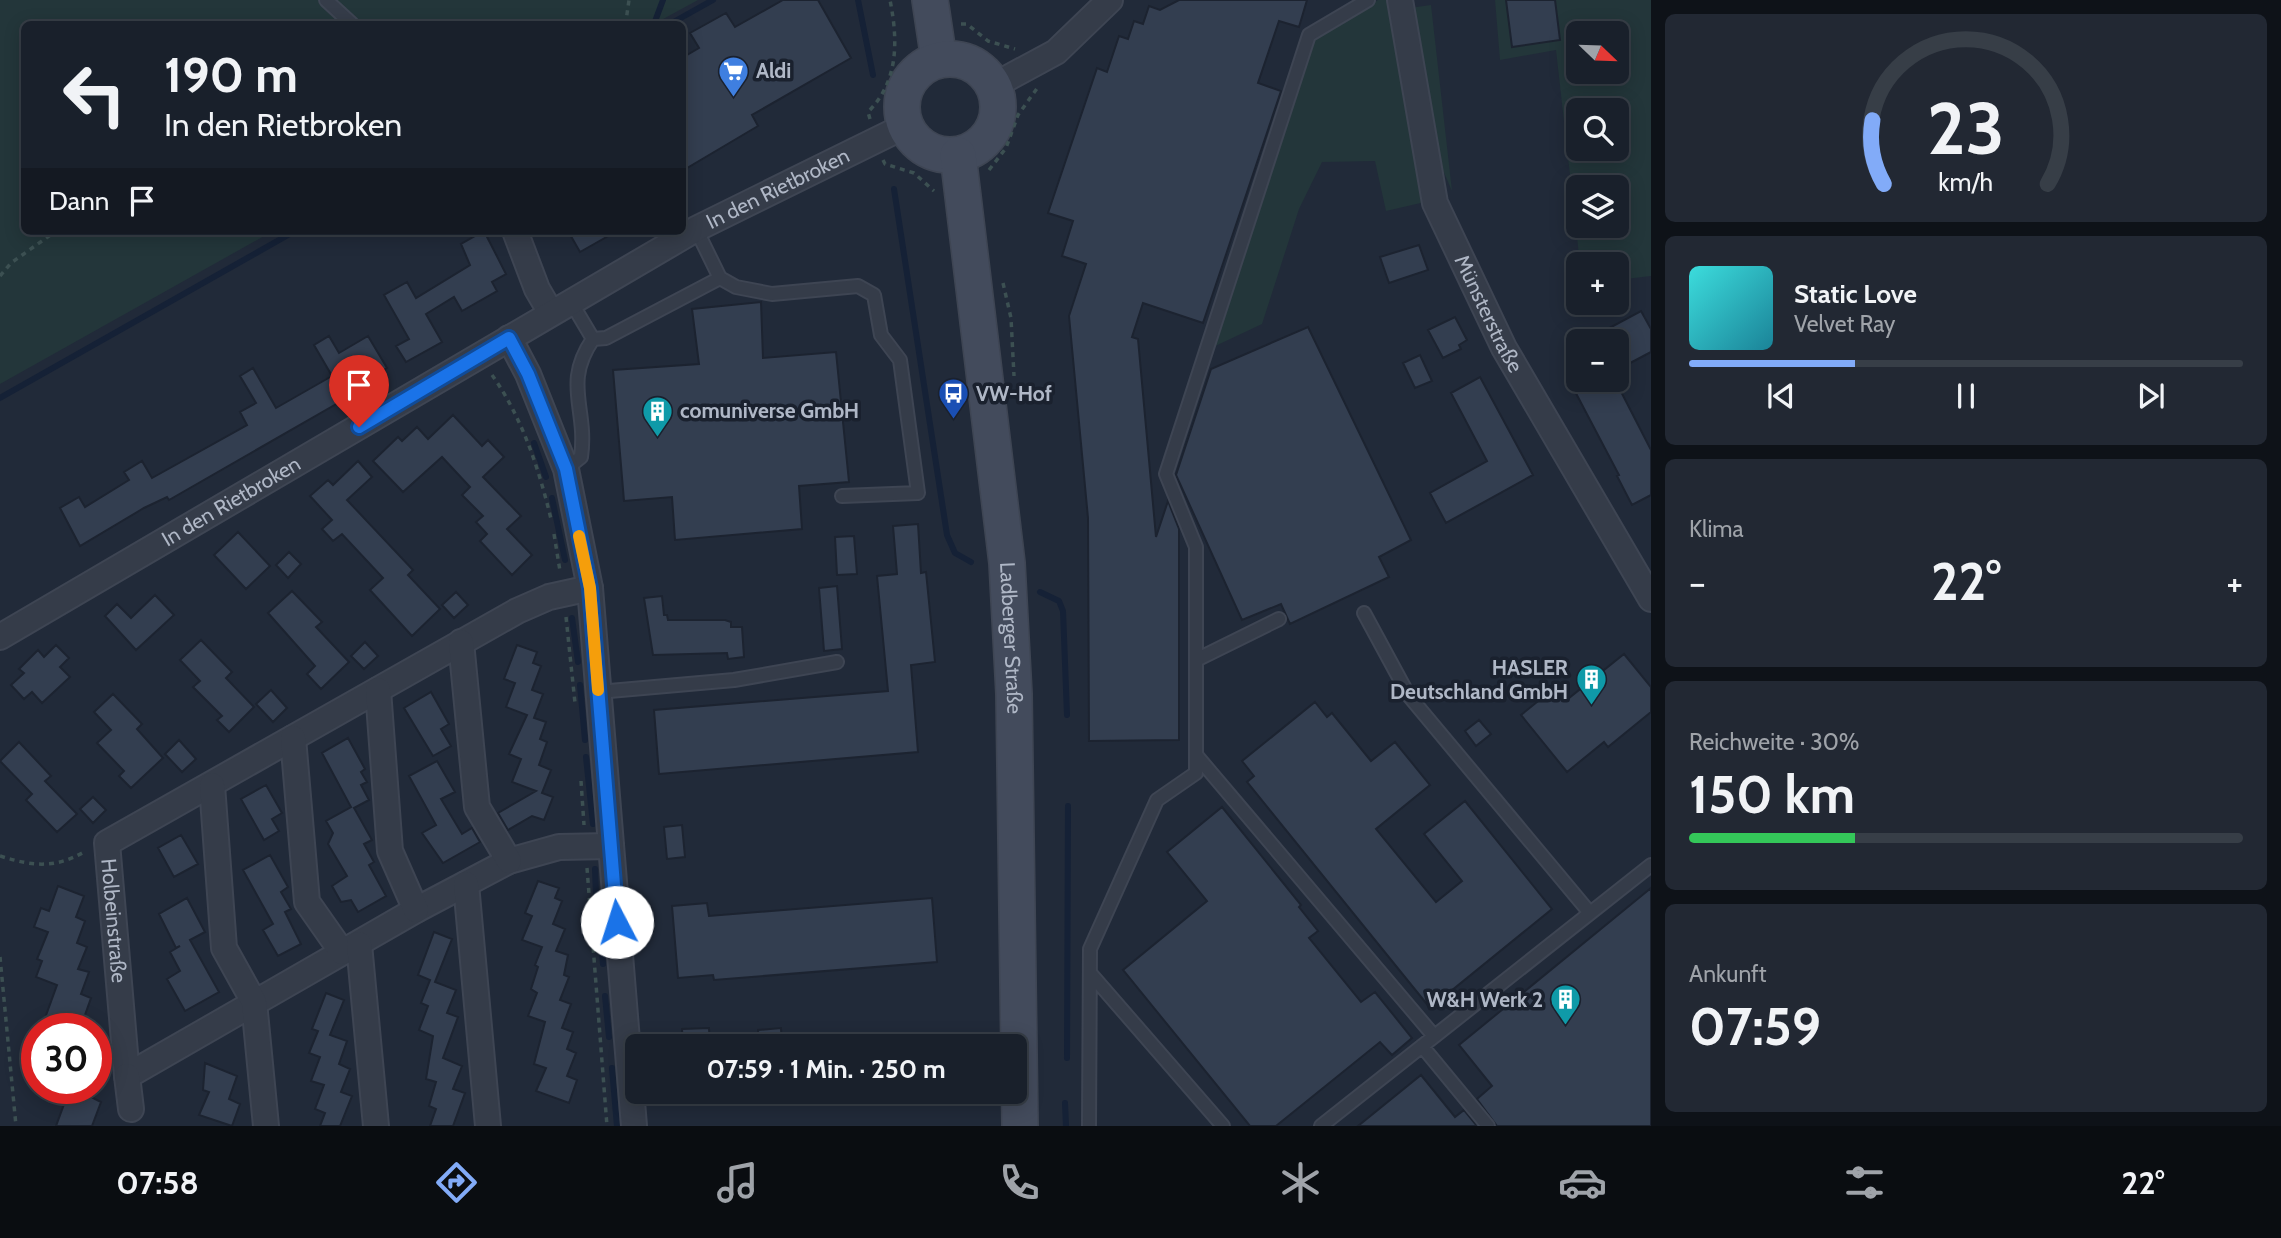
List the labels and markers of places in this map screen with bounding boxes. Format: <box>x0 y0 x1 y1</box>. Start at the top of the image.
supermarket icon: Aldi <box>716 54 750 98</box>
place label: Aldi <box>756 58 791 83</box>
pin <box>329 355 389 427</box>
bus stop icon: VW-Hof <box>936 377 970 421</box>
place label: VW-Hof <box>976 381 1052 406</box>
building icon: comuniverse GmbH <box>640 394 674 438</box>
place label: comuniverse GmbH <box>680 398 859 423</box>
place label: HASLER Deutschland GmbH <box>1390 655 1568 704</box>
building icon: HASLER Deutschland GmbH <box>1574 663 1608 707</box>
building icon: W&H Werk 2 <box>1549 983 1583 1027</box>
place label: W&H Werk 2 <box>1427 987 1543 1012</box>

